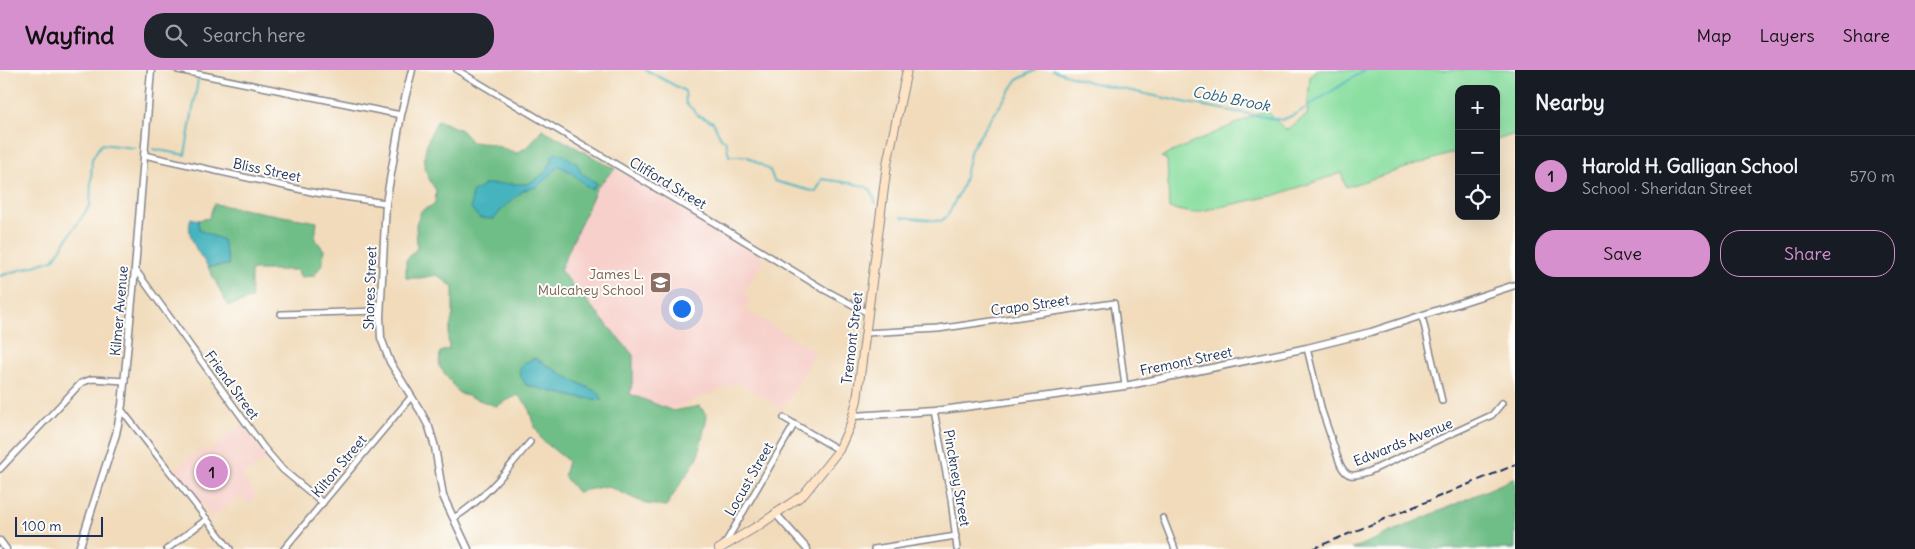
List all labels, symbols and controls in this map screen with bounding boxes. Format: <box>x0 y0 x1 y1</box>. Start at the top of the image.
search box <box>144 13 494 58</box>
text: Wayfind <box>25 20 114 50</box>
icon: search <box>162 21 190 49</box>
text: Search here <box>202 23 306 47</box>
text: Map <box>1696 24 1731 47</box>
text: Layers <box>1759 24 1815 47</box>
text: Share <box>1843 24 1890 47</box>
water label: Cobb Brook <box>1191 82 1273 116</box>
map controls <box>1455 85 1500 220</box>
button: + <box>1455 85 1500 130</box>
text: Nearby <box>1535 89 1605 116</box>
button: − <box>1455 130 1500 175</box>
street label: Clifford Street <box>626 153 710 213</box>
street label: Bliss Street <box>231 154 303 186</box>
text: Harold H. Galligan School <box>1582 154 1798 178</box>
text: 1 <box>1548 166 1554 186</box>
text: 570 m <box>1850 166 1895 186</box>
button: locate <box>1455 175 1500 220</box>
text: School · Sheridan Street <box>1582 178 1752 198</box>
button: Save <box>1535 230 1710 277</box>
button: Share <box>1720 230 1895 277</box>
street label: Shores Street <box>360 246 380 330</box>
street label: Kilmer Avenue <box>106 265 132 357</box>
place label: James L. Mulcahey School <box>538 265 644 299</box>
school or university icon: James L. Mulcahey School <box>648 270 672 294</box>
street label: Tremont Street <box>837 291 867 385</box>
street label: Crapo Street <box>990 291 1071 319</box>
your location <box>669 296 695 322</box>
street label: Fremont Street <box>1138 342 1234 380</box>
street label: Friend Street <box>201 347 263 423</box>
street label: Edwards Avenue <box>1351 414 1455 470</box>
street label: Pinckney Street <box>940 428 974 528</box>
street label: Kilton Street <box>308 431 371 501</box>
street label: Locust Street <box>721 439 778 519</box>
pin: 1 <box>196 453 228 491</box>
scale bar <box>15 514 102 537</box>
text: 100 m <box>22 517 62 535</box>

